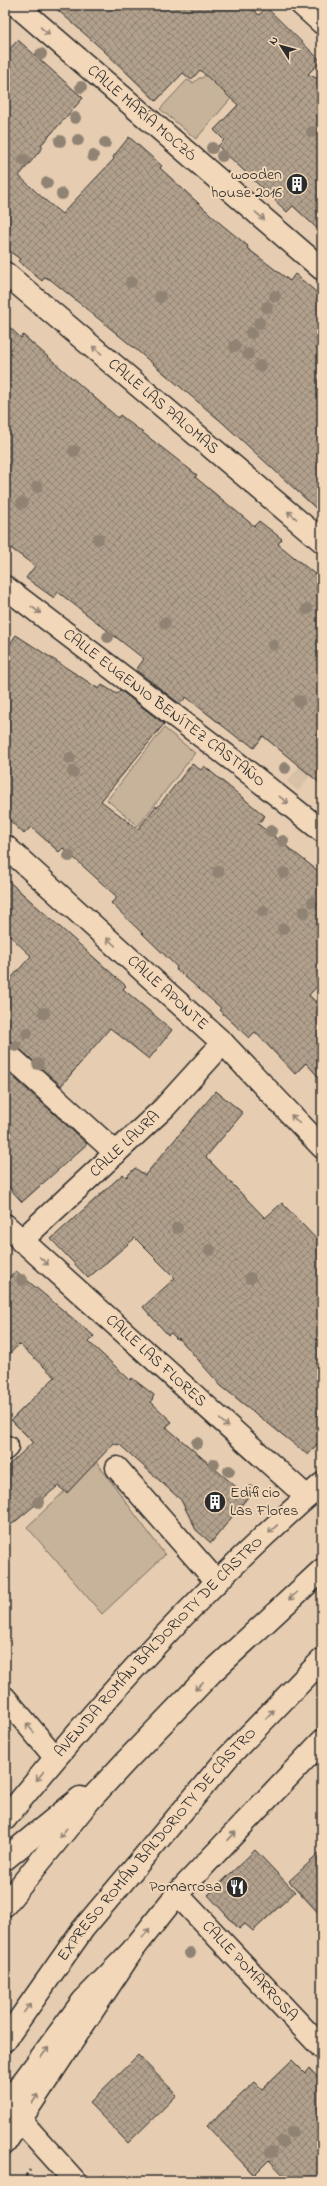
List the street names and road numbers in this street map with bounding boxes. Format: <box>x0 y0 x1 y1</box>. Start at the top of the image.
street label: CALLE MARÍA MOCZÓ <box>81 59 202 168</box>
street label: CALLE LAS PALOMAS <box>102 353 224 461</box>
street label: CALLE EUGENIO BENÍTEZ CASTAÑO <box>58 623 271 793</box>
street label: CALLE APONTE <box>121 950 214 1036</box>
street label: CALLE LAURA <box>84 1105 166 1183</box>
street label: CALLE LAS FLORES <box>100 1309 212 1413</box>
street label: AVENIDA ROMÁN BALDORIOTY DE CASTRO <box>49 1531 269 1763</box>
street label: EXPRESO ROMÁN BALDORIOTY DE CASTRO <box>52 1722 262 1966</box>
street label: CALLE POMARROSA <box>196 1915 303 2027</box>

